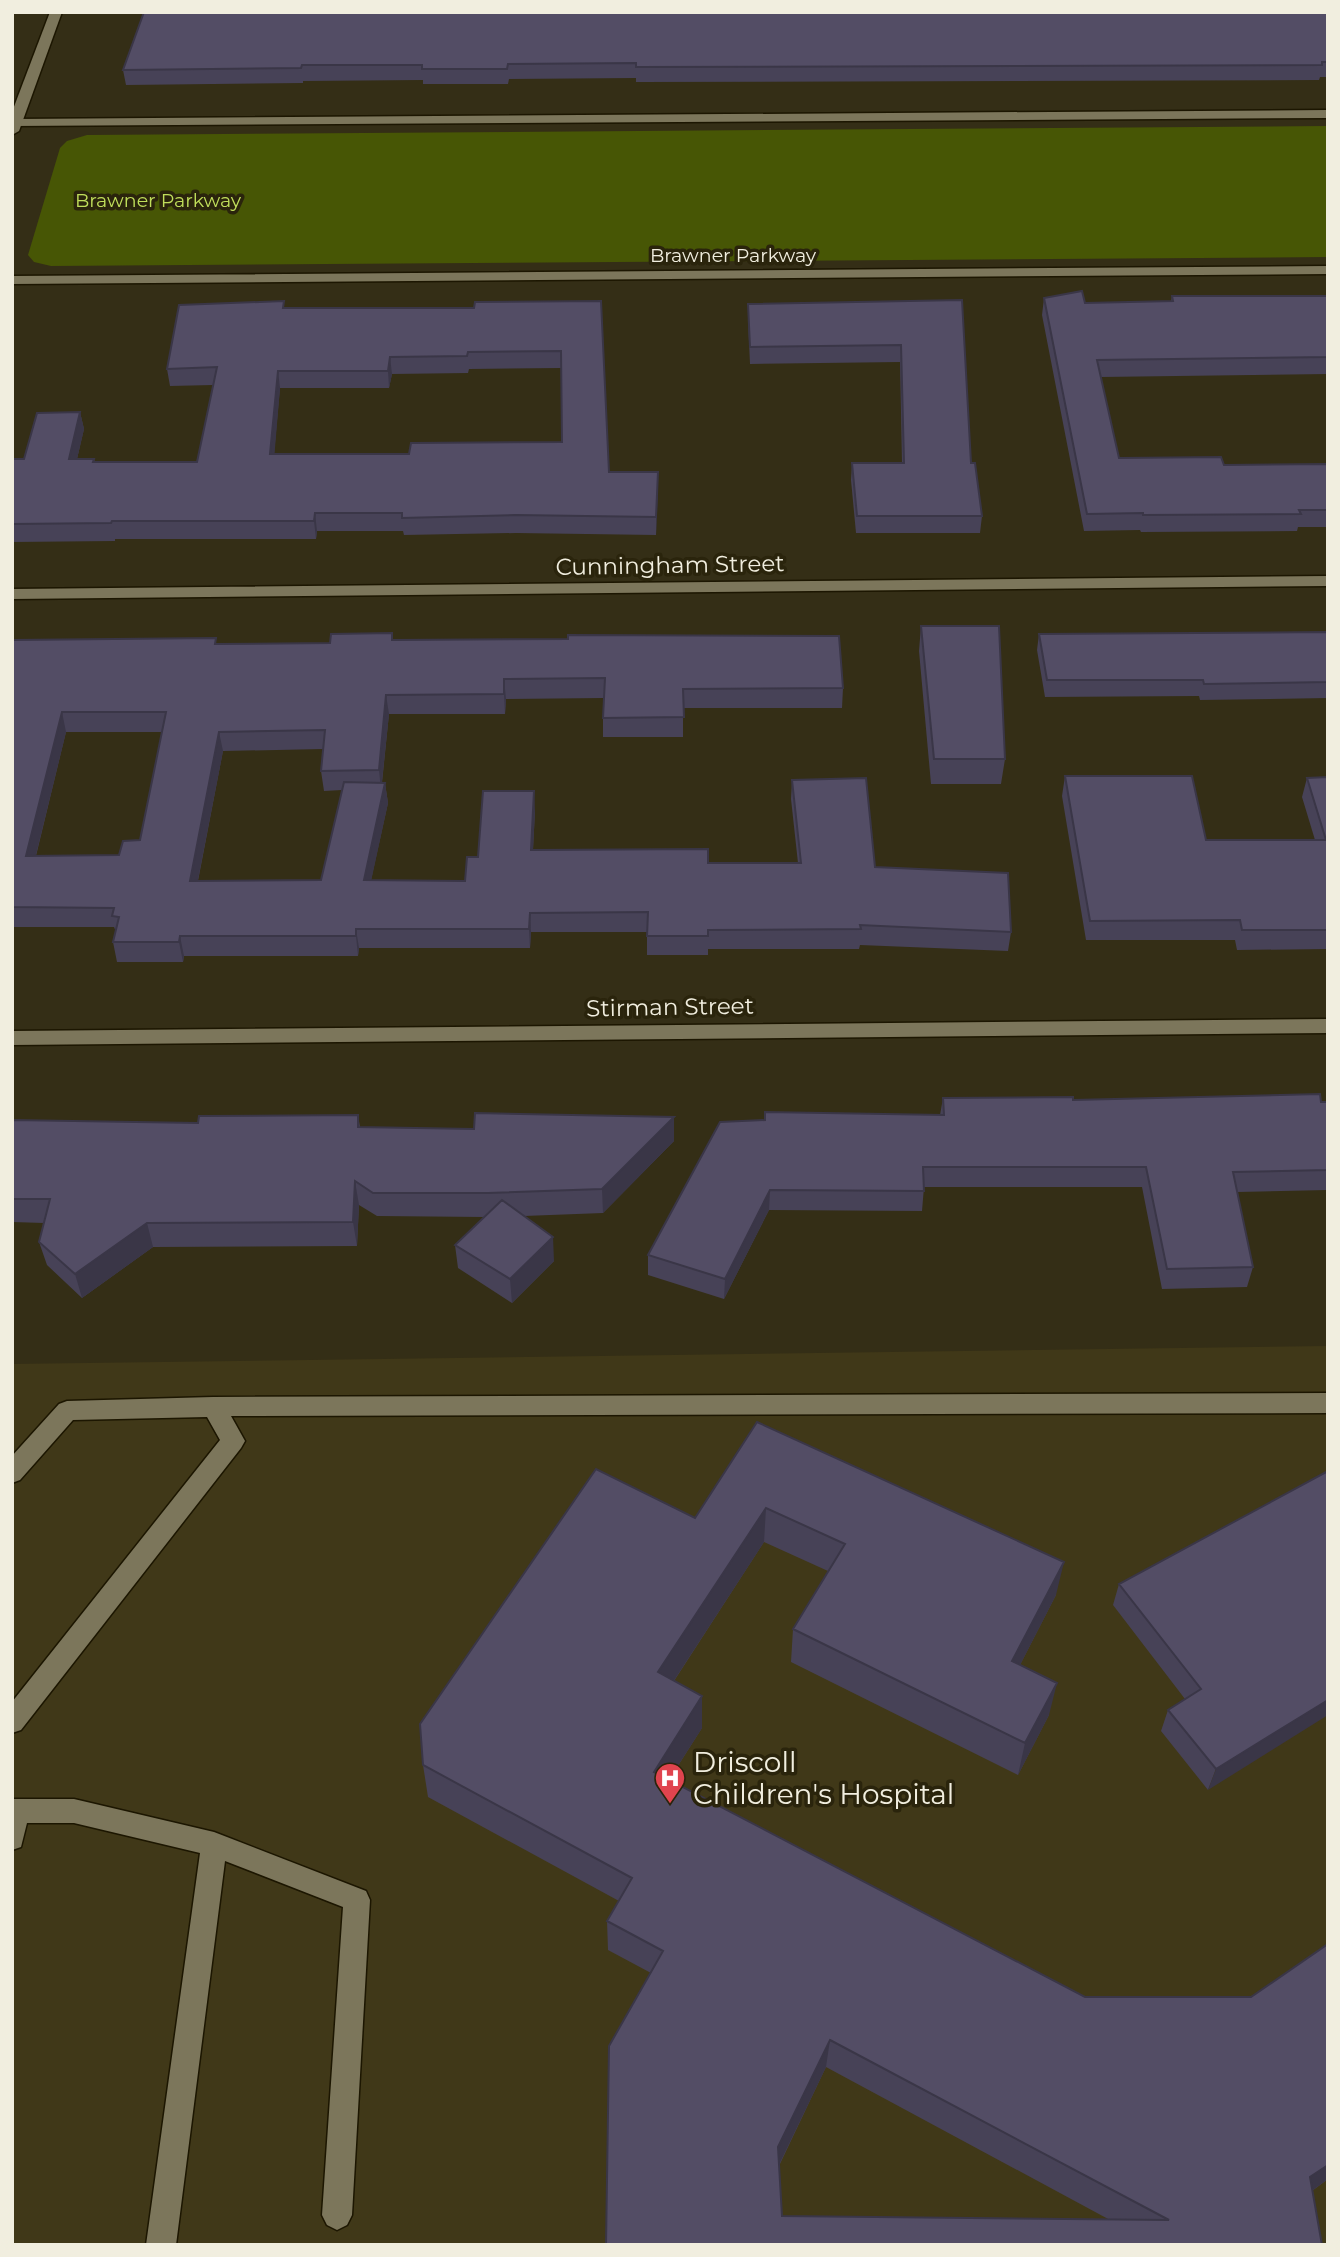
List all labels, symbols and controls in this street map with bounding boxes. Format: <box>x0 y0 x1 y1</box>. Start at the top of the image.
park label: Brawner Parkway <box>75 189 242 212</box>
street label: Brawner Parkway <box>650 244 817 267</box>
street label: Cunningham Street <box>555 549 785 581</box>
street label: Stirman Street <box>586 992 754 1022</box>
place label: Driscoll Children's Hospital <box>693 1745 954 1811</box>
hospital icon: Driscoll Children's Hospital <box>653 1761 687 1805</box>

